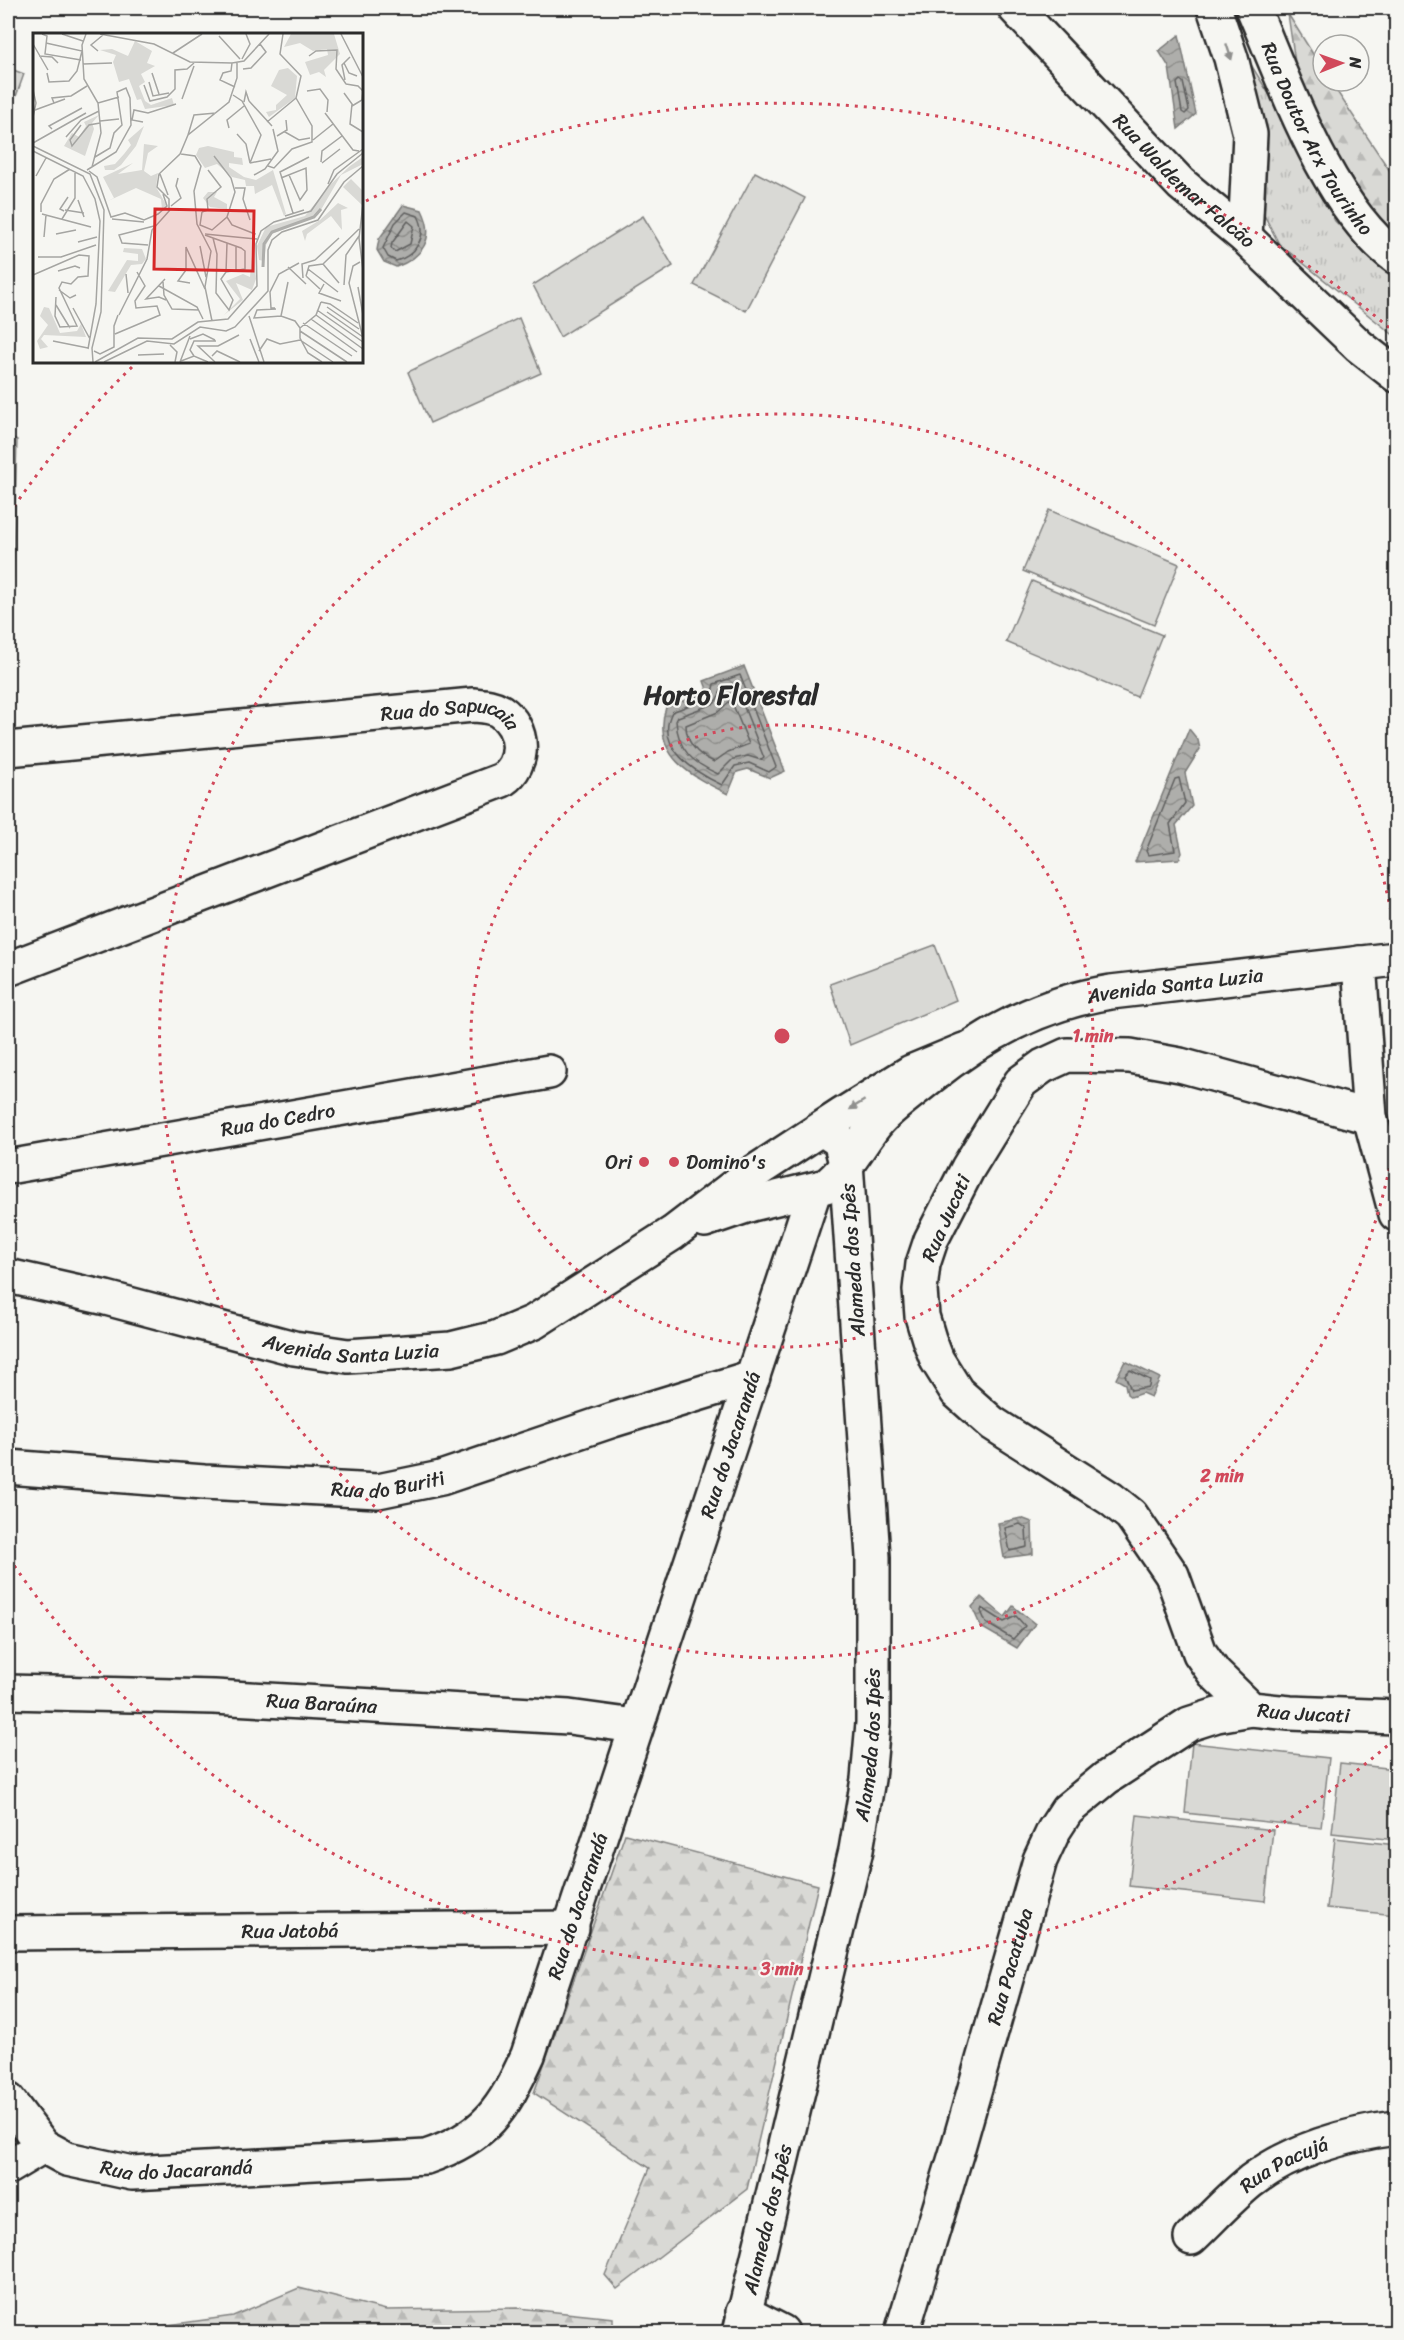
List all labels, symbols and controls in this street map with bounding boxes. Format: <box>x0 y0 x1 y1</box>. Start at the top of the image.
inset map <box>33 33 363 363</box>
north arrow <box>1311 33 1371 93</box>
street label: Rua Doutor Arx Tourinho <box>1251 36 1382 244</box>
one-way arrow <box>1225 43 1234 61</box>
text: N <box>1341 56 1370 69</box>
street label: Rua Waldemar Falcão <box>1104 104 1264 257</box>
district label: Horto Florestal <box>644 672 820 718</box>
street label: Rua do Sapucaia <box>379 687 530 738</box>
street label: Avenida Santa Luzia <box>1082 957 1266 1014</box>
text: 1 min <box>1073 1020 1114 1052</box>
centre of rings <box>772 1026 792 1046</box>
street label: Rua do Cedro <box>218 1092 338 1147</box>
one-way arrow <box>849 1100 865 1111</box>
place label: Ori <box>605 1145 633 1180</box>
place label: Domino's <box>686 1145 766 1180</box>
marker: Ori <box>637 1155 651 1169</box>
marker: Domino's <box>667 1155 681 1169</box>
street label: Rua Jucati <box>911 1167 981 1267</box>
street label: Alameda dos Ipês <box>830 1181 876 1339</box>
street label: Avenida Santa Luzia <box>258 1323 441 1374</box>
street label: Rua do Jacarandá <box>689 1367 771 1523</box>
street label: Rua do Buriti <box>330 1460 450 1509</box>
text: 2 min <box>1199 1460 1244 1492</box>
street label: Alameda dos Ipês <box>843 1667 891 1825</box>
street label: Rua Baraúna <box>265 1682 379 1724</box>
street label: Rua Jucati <box>1256 1692 1352 1733</box>
street label: Rua do Jacarandá <box>537 1828 618 1984</box>
street label: Rua Pacatuba <box>976 1904 1043 2029</box>
street label: Rua Jatobá <box>241 1913 339 1948</box>
text: 3 min <box>759 1953 804 1985</box>
street label: Rua Pacujá <box>1231 2126 1333 2202</box>
street label: Alameda dos Ipês <box>732 2140 802 2299</box>
street label: Rua do Jacarandá <box>97 2149 254 2190</box>

